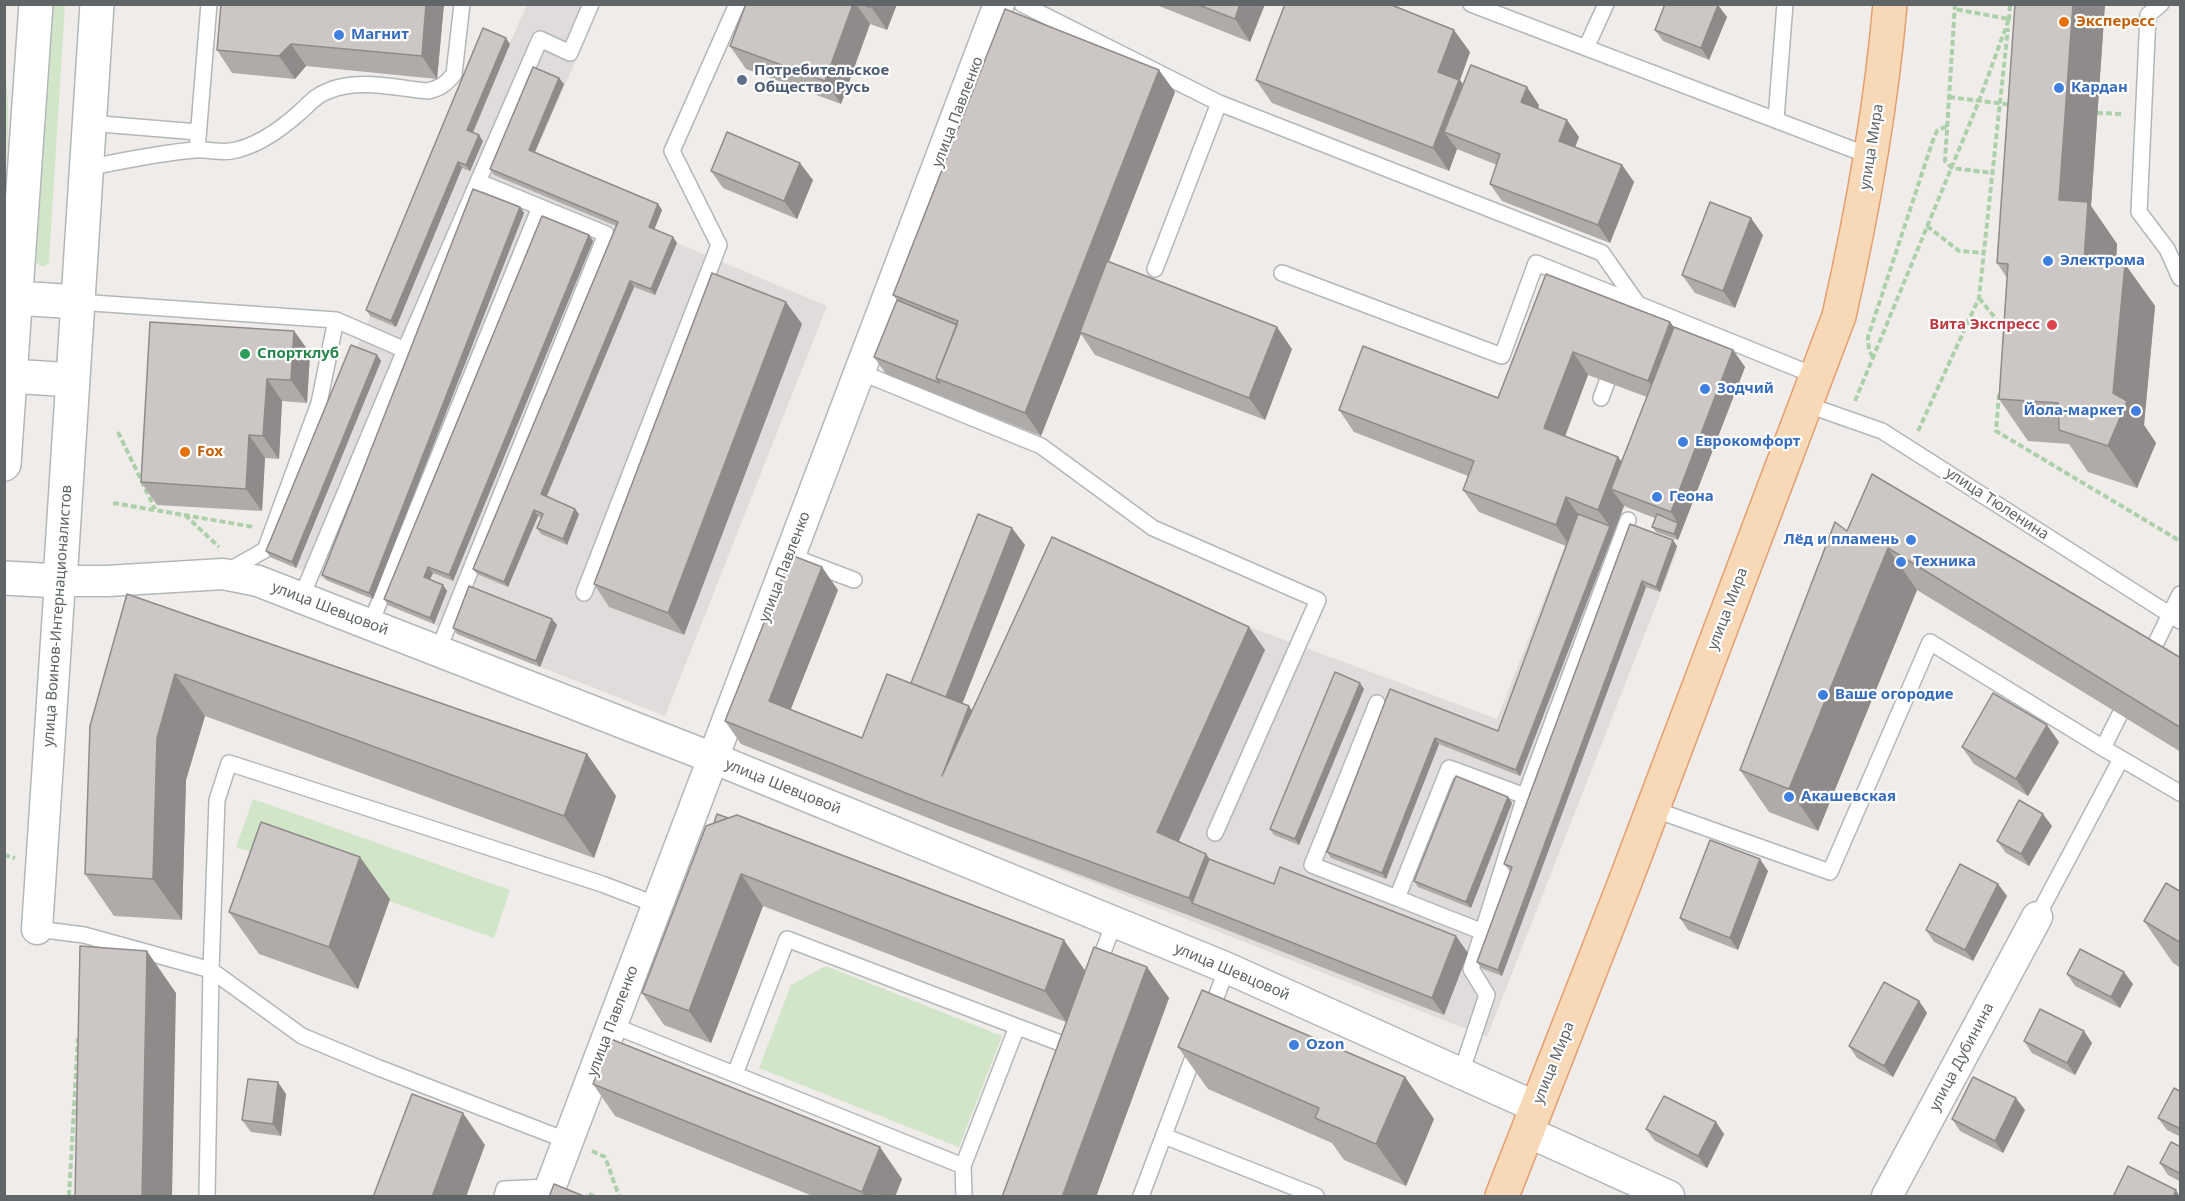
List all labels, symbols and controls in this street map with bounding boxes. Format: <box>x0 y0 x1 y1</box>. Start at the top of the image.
place label: Экспересс <box>2076 13 2155 31</box>
marker: Экспересс <box>2057 15 2071 29</box>
place label: Магнит <box>351 26 409 44</box>
marker: Магнит <box>332 28 346 42</box>
street label: улица Павленко <box>929 54 987 170</box>
place label: Потребительское Общество Русь <box>754 62 889 97</box>
marker: Потребительское Общество Русь <box>735 73 749 87</box>
place label: Кардан <box>2071 79 2128 97</box>
marker: Кардан <box>2052 81 2066 95</box>
street label: улица Мира <box>1856 103 1888 191</box>
place label: Электрома <box>2060 252 2145 270</box>
marker: Электрома <box>2041 254 2055 268</box>
place label: Вита Экспресс <box>1929 316 2040 334</box>
marker: Вита Экспресс <box>2045 318 2059 332</box>
place label: Спортклуб <box>257 345 339 363</box>
marker: Спортклуб <box>238 347 252 361</box>
place label: Зодчий <box>1717 380 1774 398</box>
marker: Зодчий <box>1698 382 1712 396</box>
place label: Йола-маркет <box>2024 402 2124 420</box>
marker: Йола-маркет <box>2129 404 2143 418</box>
place label: Еврокомфорт <box>1695 433 1800 451</box>
marker: Еврокомфорт <box>1676 435 1690 449</box>
place label: Fox <box>197 443 223 461</box>
marker: Fox <box>178 445 192 459</box>
street label: улица Тюленина <box>1942 464 2052 544</box>
street label: улица Воинов-Интернационалистов <box>40 484 76 748</box>
place label: Геона <box>1669 488 1714 506</box>
marker: Геона <box>1650 490 1664 504</box>
street label: улица Павленко <box>756 509 814 625</box>
place label: Лёд и пламень <box>1784 531 1899 549</box>
marker: Лёд и пламень <box>1904 533 1918 547</box>
place label: Техника <box>1913 553 1976 571</box>
marker: Техника <box>1894 555 1908 569</box>
street label: улица Мира <box>1704 565 1752 653</box>
street label: улица Шевцовой <box>269 578 391 640</box>
place label: Ваше огородие <box>1835 686 1954 704</box>
marker: Ваше огородие <box>1816 688 1830 702</box>
street label: улица Шевцовой <box>722 756 844 818</box>
place label: Акашевская <box>1801 788 1896 806</box>
marker: Акашевская <box>1782 790 1796 804</box>
street label: улица Шевцовой <box>1172 940 1292 1004</box>
street label: улица Павленко <box>584 963 642 1079</box>
street label: улица Дубинина <box>1926 1000 1998 1114</box>
street label: улица Мира <box>1529 1019 1579 1107</box>
place label: Ozon <box>1306 1036 1344 1054</box>
marker: Ozon <box>1287 1038 1301 1052</box>

